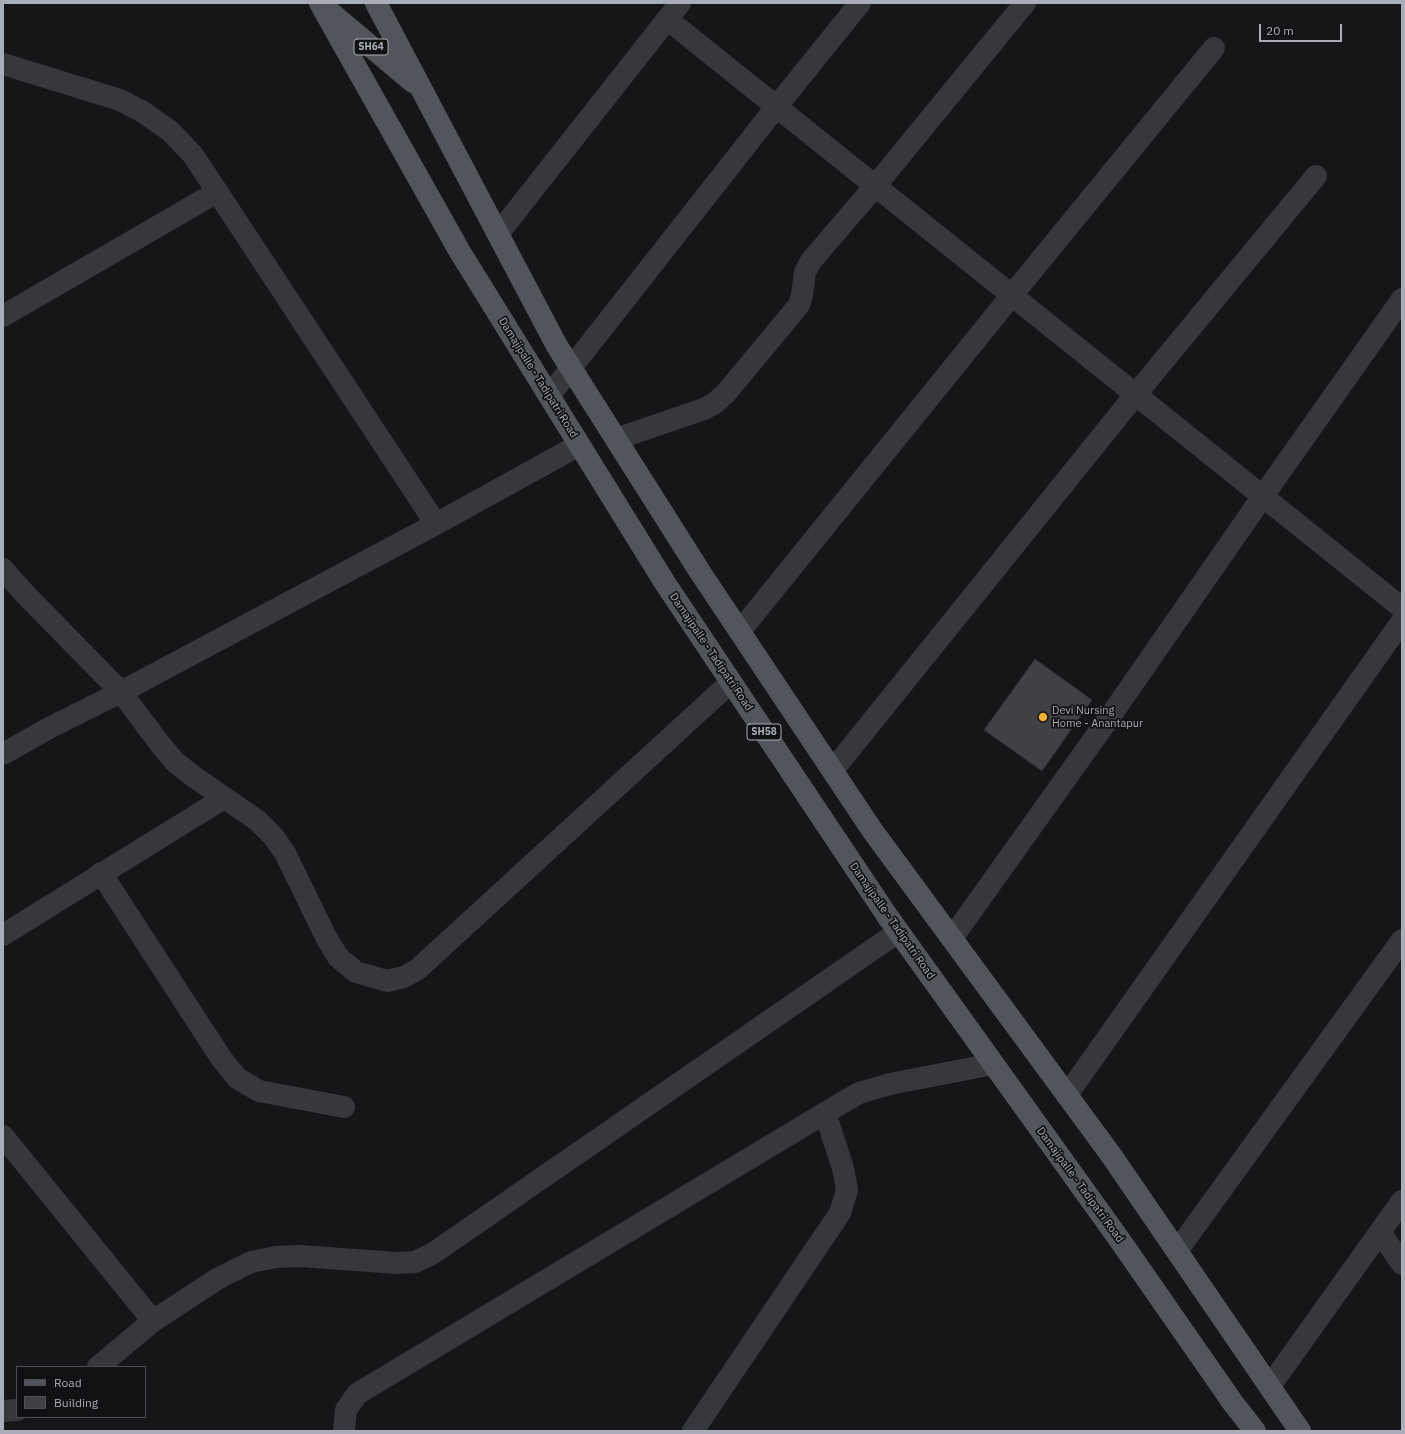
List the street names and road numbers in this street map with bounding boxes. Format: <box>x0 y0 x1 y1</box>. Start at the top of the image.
road number: SH64 <box>354 39 388 55</box>
street label: Damajipalle - Tadipatri Road <box>495 315 581 441</box>
street label: Damajipalle - Tadipatri Road <box>667 591 755 713</box>
road number: SH58 <box>747 724 781 740</box>
street label: Damajipalle - Tadipatri Road <box>847 860 937 982</box>
street label: Damajipalle - Tadipatri Road <box>1034 1125 1126 1245</box>

